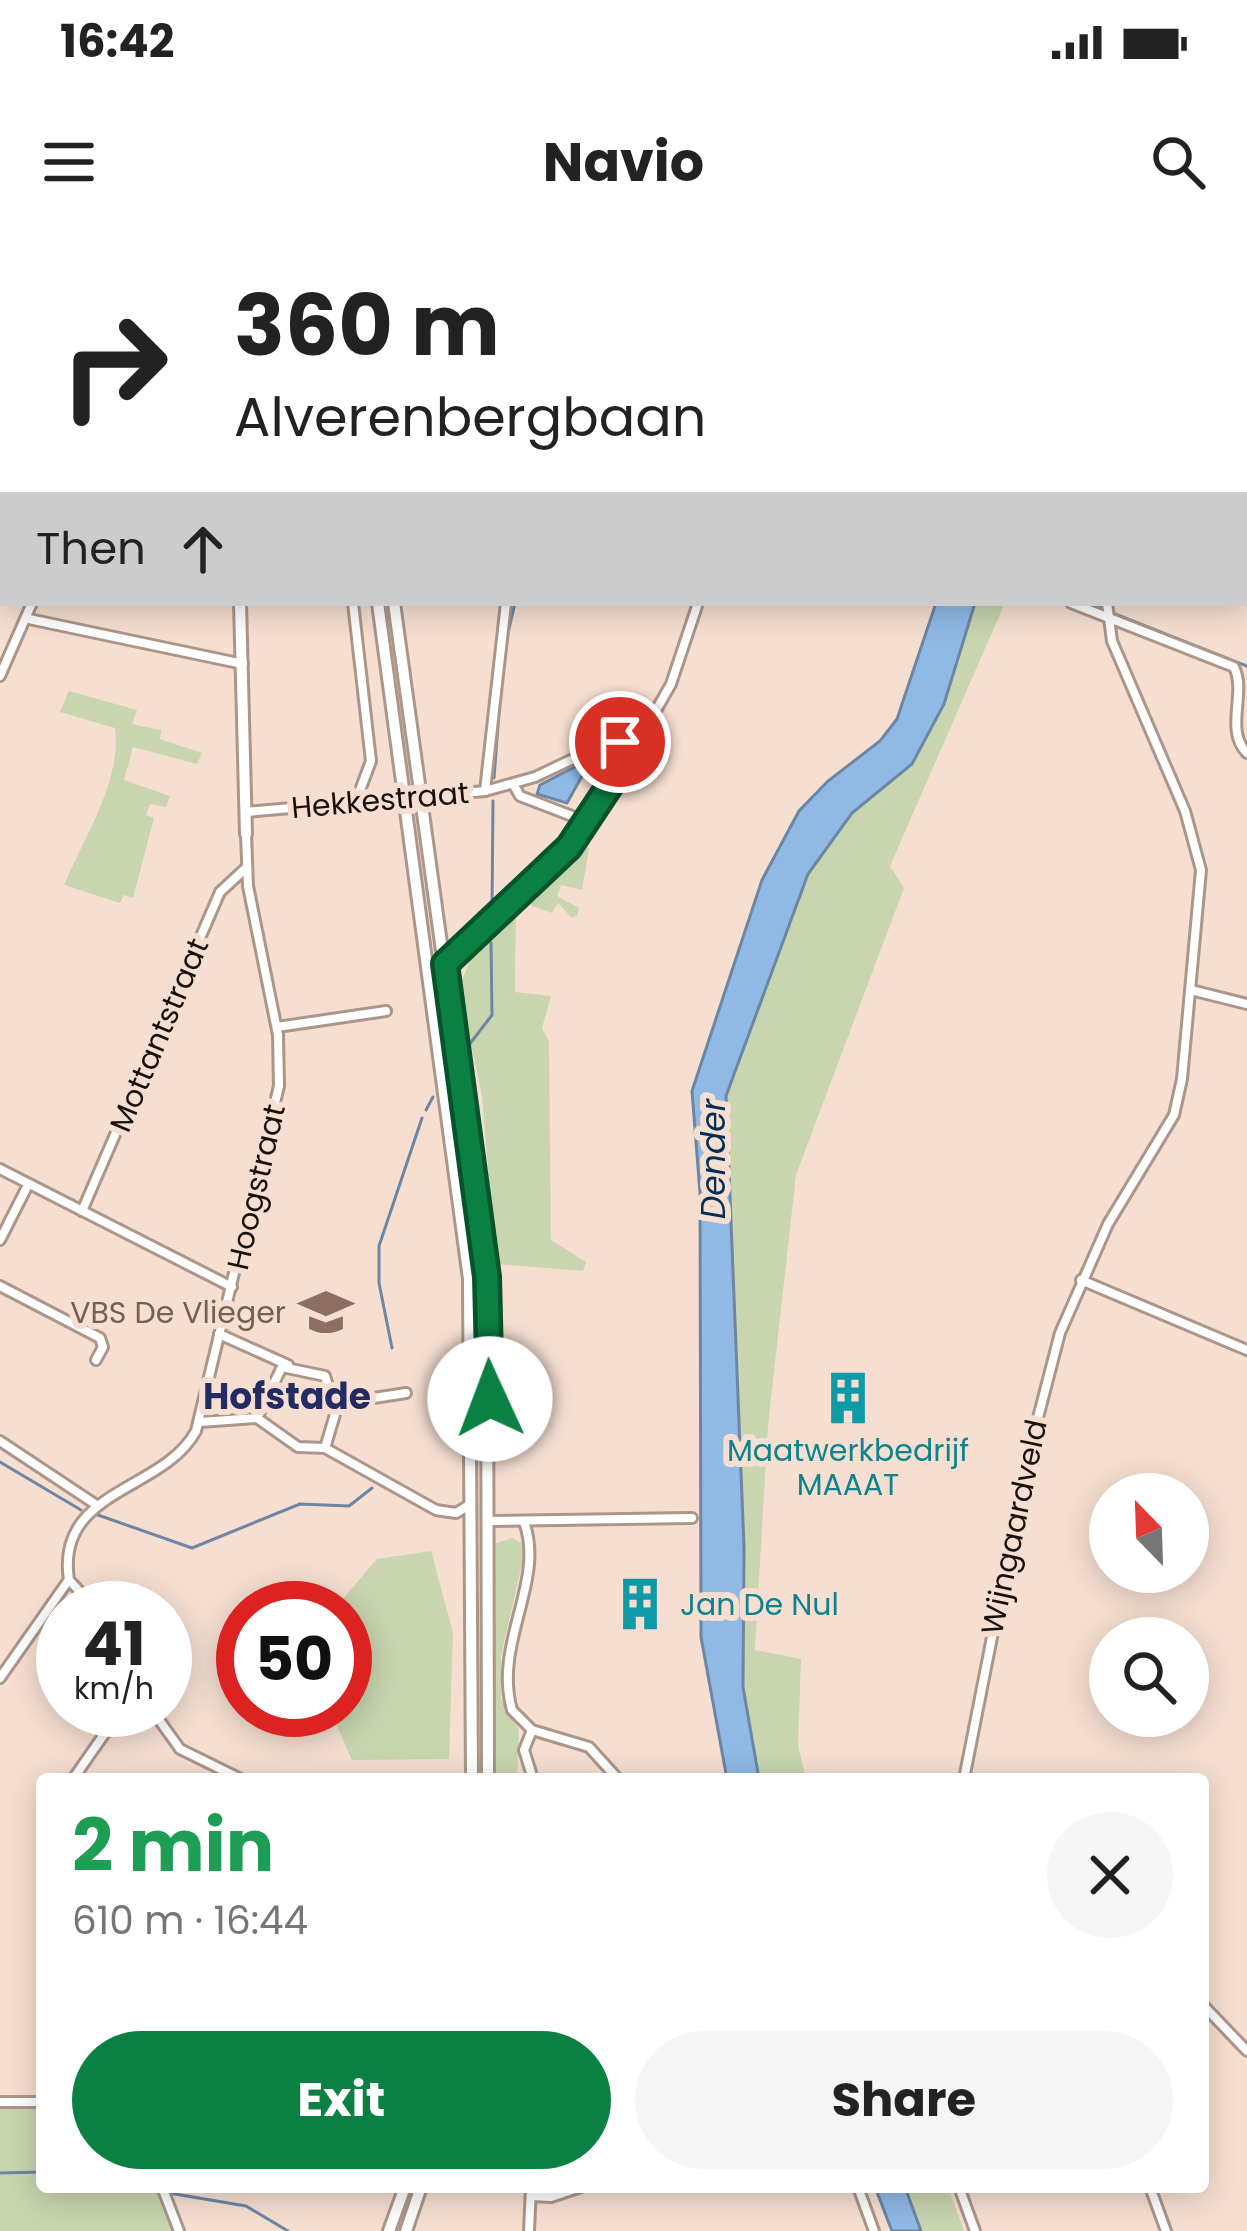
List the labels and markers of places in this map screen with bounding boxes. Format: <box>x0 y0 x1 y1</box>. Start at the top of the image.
pin <box>569 691 671 793</box>
school or university icon: VBS De Vlieger <box>297 1283 355 1341</box>
place label: VBS De Vlieger <box>70 1291 286 1334</box>
building icon: Maatwerkbedrijf MAAAT <box>819 1369 877 1427</box>
place label: Maatwerkbedrijf MAAAT <box>727 1429 969 1506</box>
building icon: Jan De Nul <box>611 1575 669 1633</box>
place label: Jan De Nul <box>680 1583 839 1626</box>

